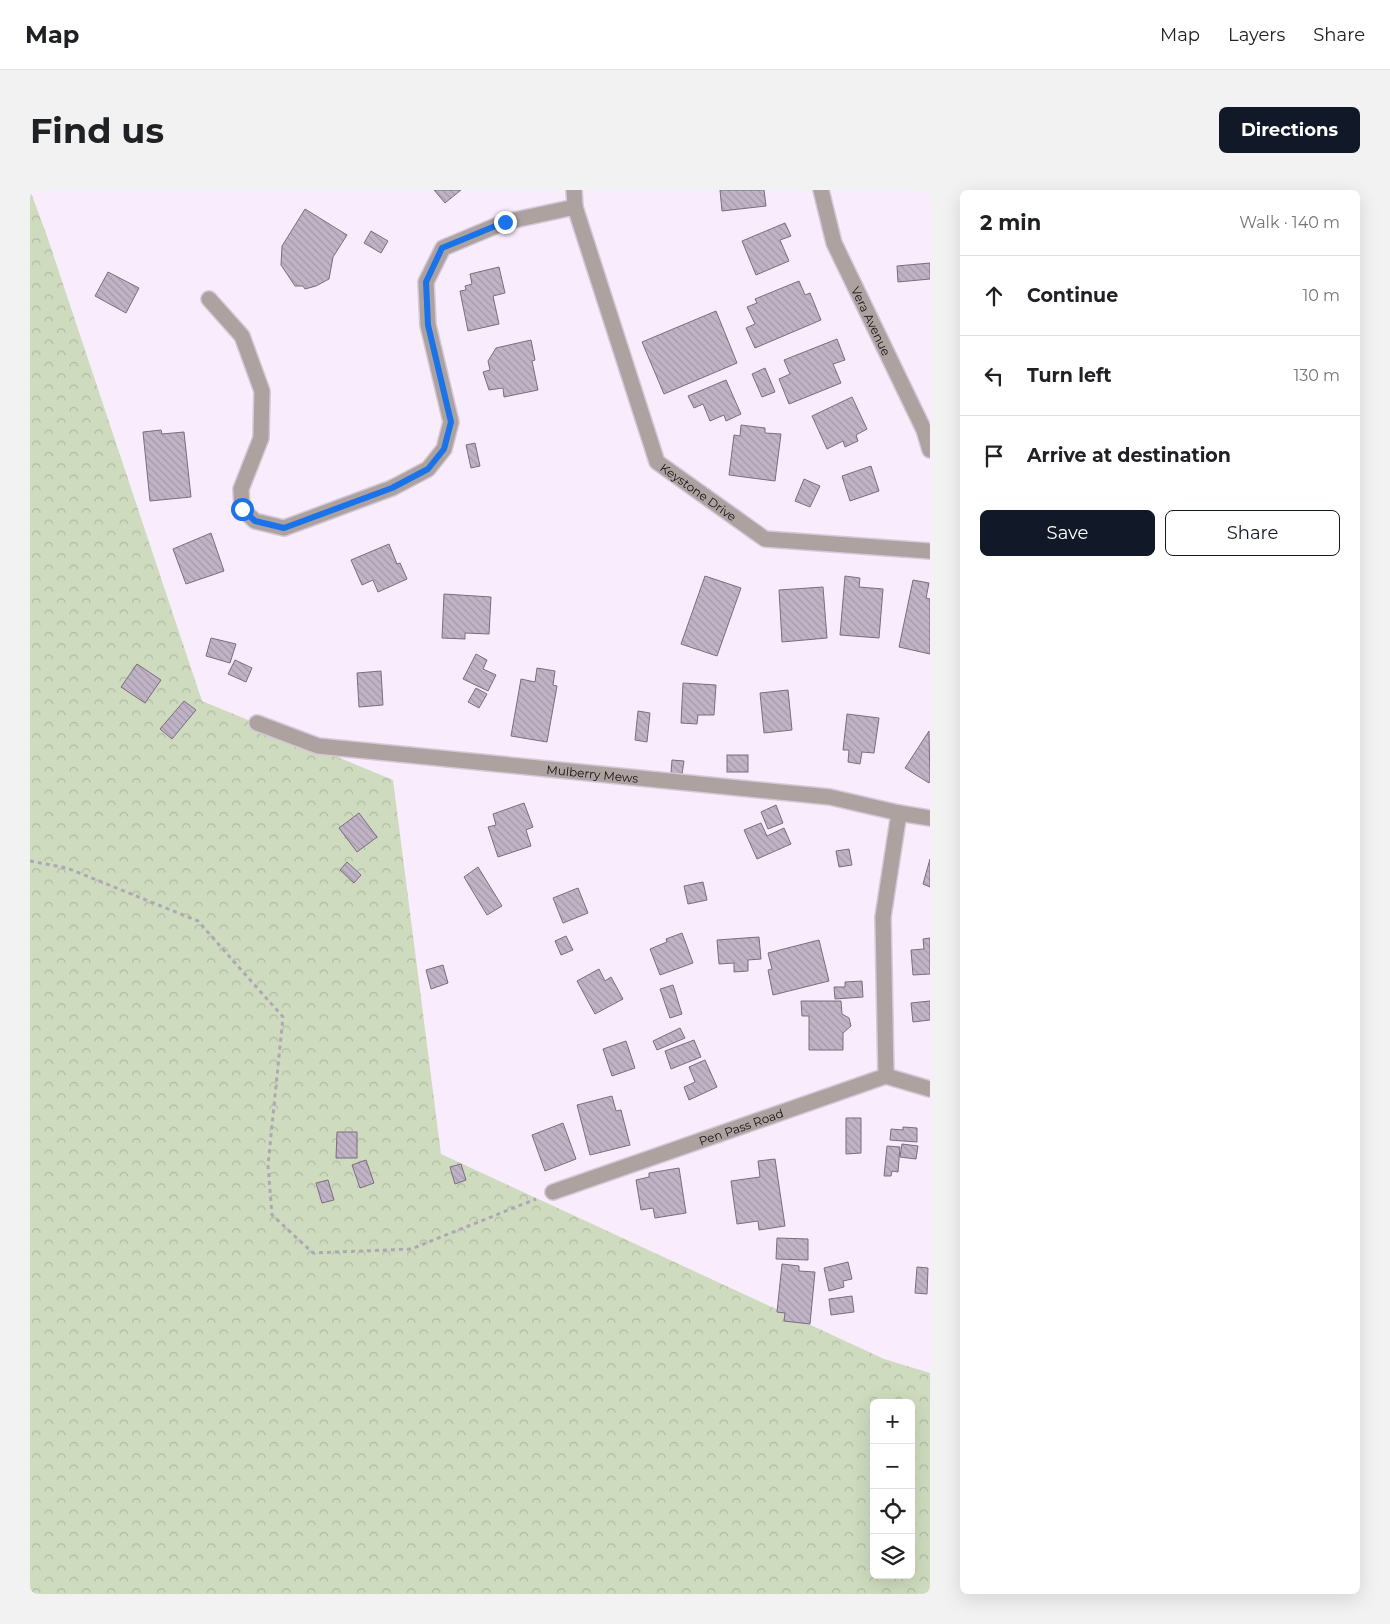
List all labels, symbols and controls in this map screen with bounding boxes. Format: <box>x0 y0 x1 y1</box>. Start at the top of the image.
text: Map <box>25 20 79 49</box>
text: Map <box>1160 24 1200 46</box>
text: Layers <box>1228 24 1285 46</box>
text: Share <box>1313 24 1365 46</box>
button: Directions <box>1219 107 1360 153</box>
text: Find us <box>30 109 164 152</box>
text: 2 min <box>980 210 1041 235</box>
route end <box>494 211 517 234</box>
text: Walk · 140 m <box>1239 213 1340 232</box>
icon: ahead <box>980 282 1008 310</box>
street label: Vera Avenue <box>848 284 894 358</box>
text: Continue <box>1027 284 1118 307</box>
text: 10 m <box>1302 286 1340 305</box>
icon: left <box>980 362 1008 390</box>
text: Turn left <box>1027 364 1112 387</box>
text: 130 m <box>1293 366 1340 385</box>
icon: arrive <box>980 442 1008 470</box>
text: Arrive at destination <box>1027 444 1231 467</box>
street label: Keystone Drive <box>658 459 740 524</box>
route start <box>231 498 254 521</box>
button: Save <box>980 510 1155 556</box>
button: Share <box>1165 510 1340 556</box>
street label: Mulberry Mews <box>546 761 639 785</box>
street label: Pen Pass Road <box>697 1105 785 1148</box>
map controls <box>870 1399 915 1579</box>
button: + <box>870 1399 915 1444</box>
button: − <box>870 1444 915 1489</box>
button: locate <box>870 1489 915 1534</box>
button: layers <box>870 1534 915 1579</box>

